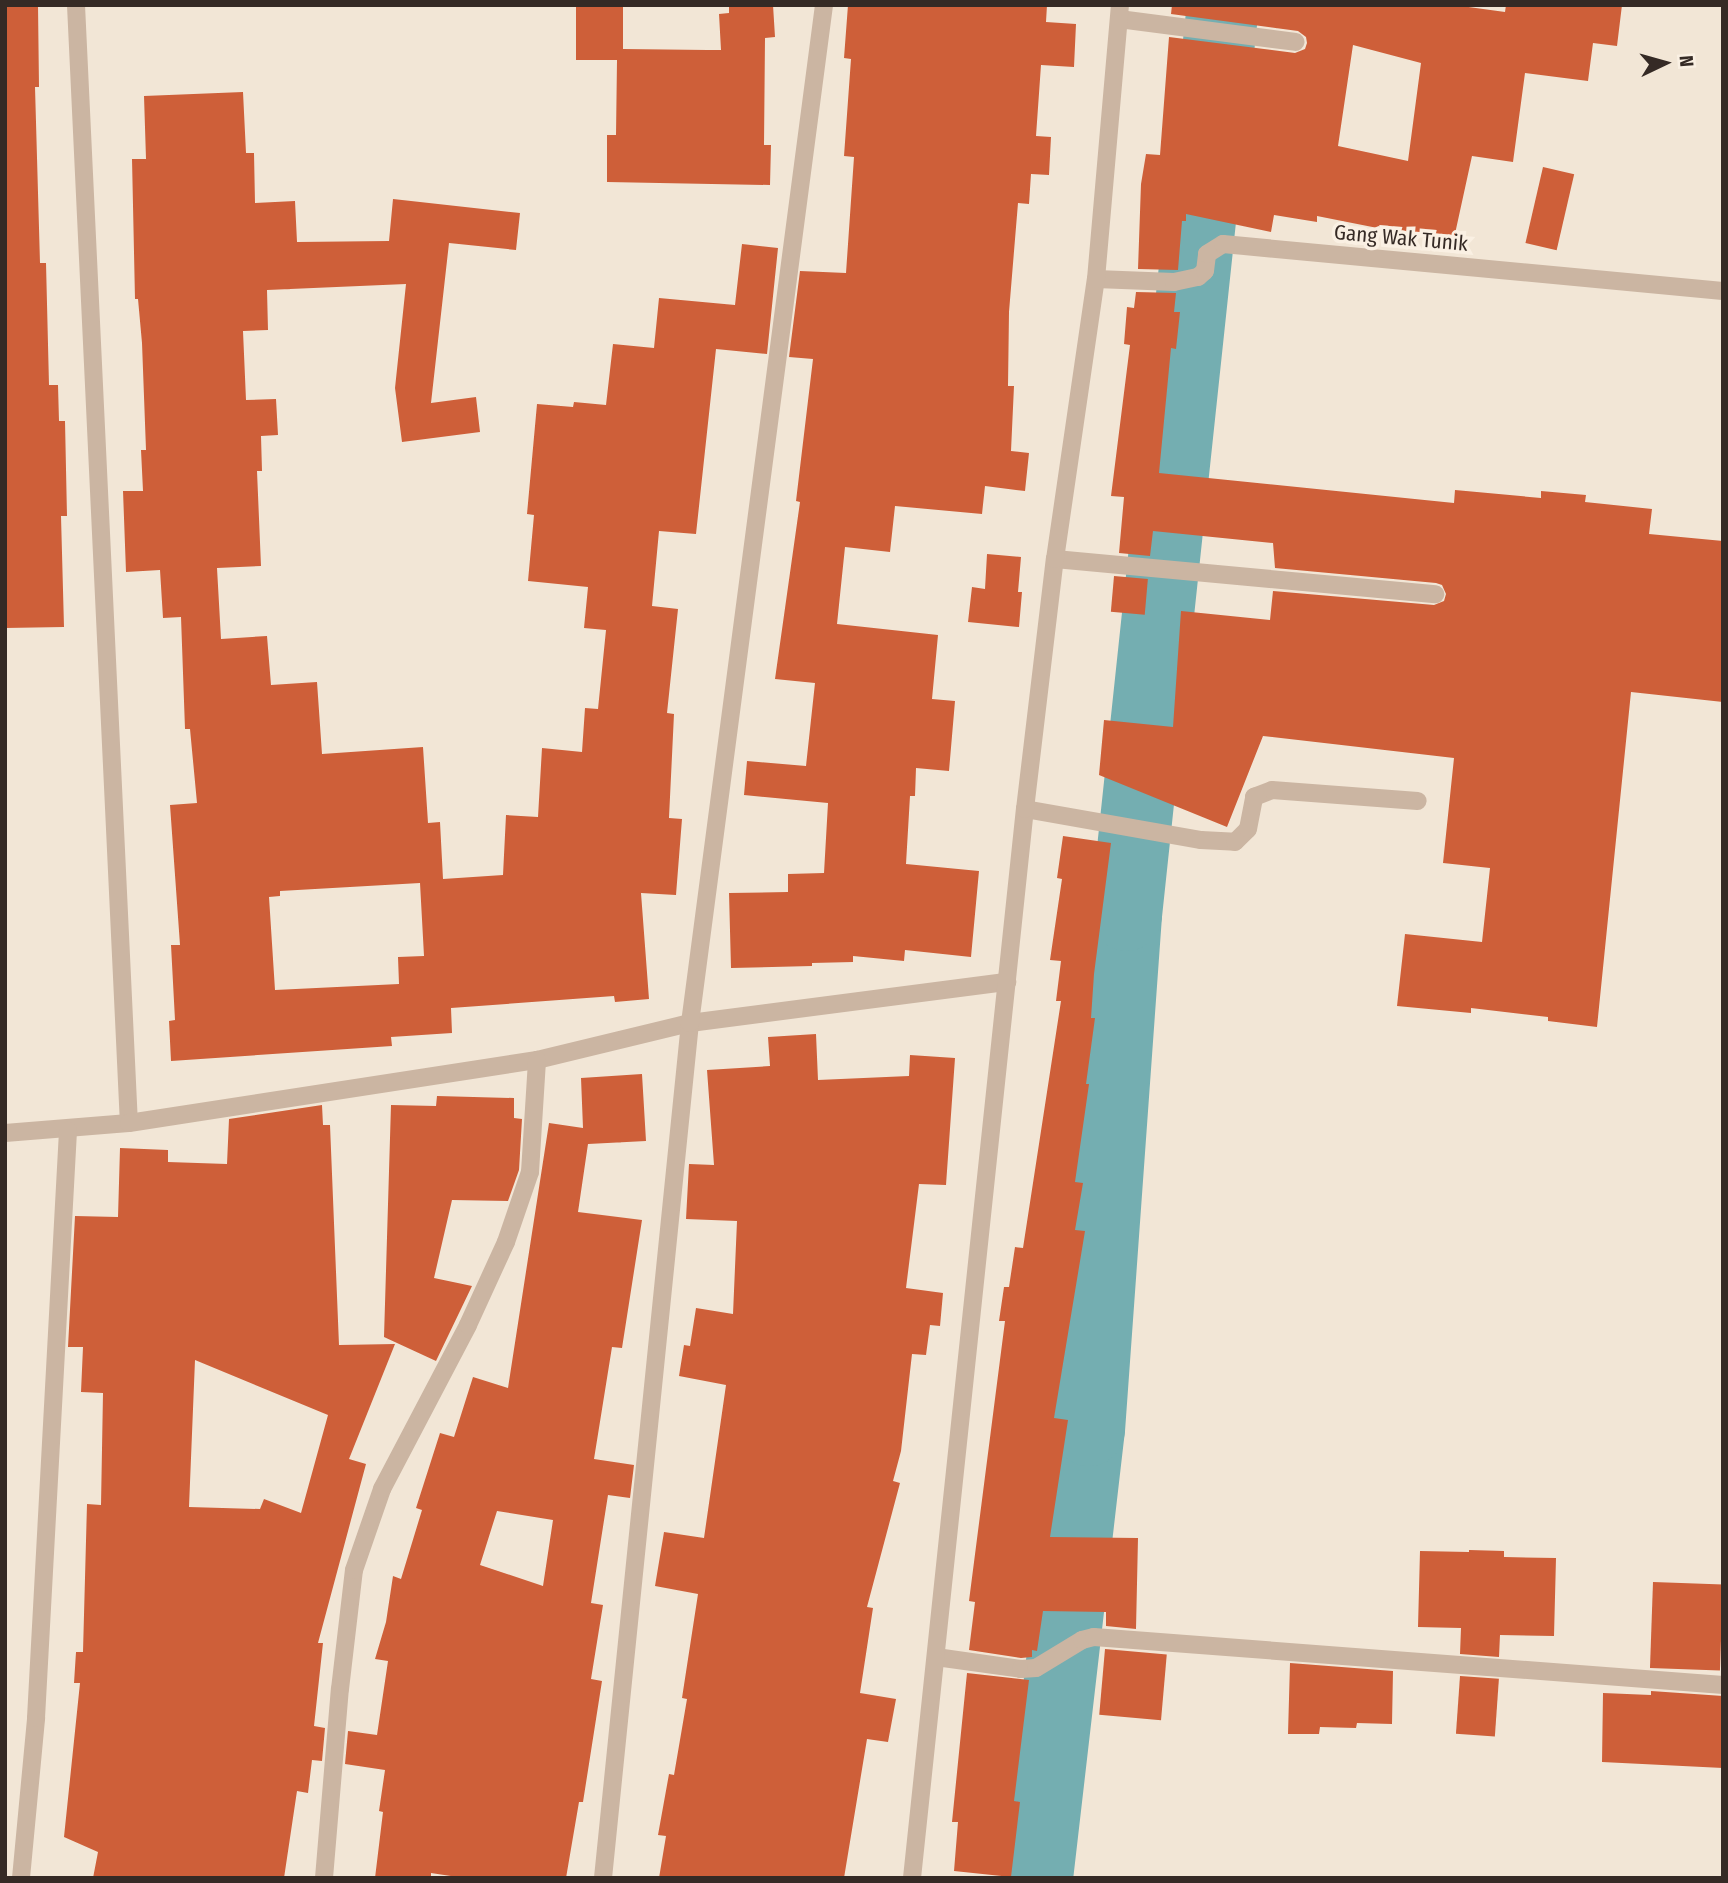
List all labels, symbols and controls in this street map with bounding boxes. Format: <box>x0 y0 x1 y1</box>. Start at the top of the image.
north arrow <box>1630 28 1700 98</box>
text: N <box>1674 54 1698 68</box>
street label: Gang Wak Tunik <box>1333 220 1469 256</box>

